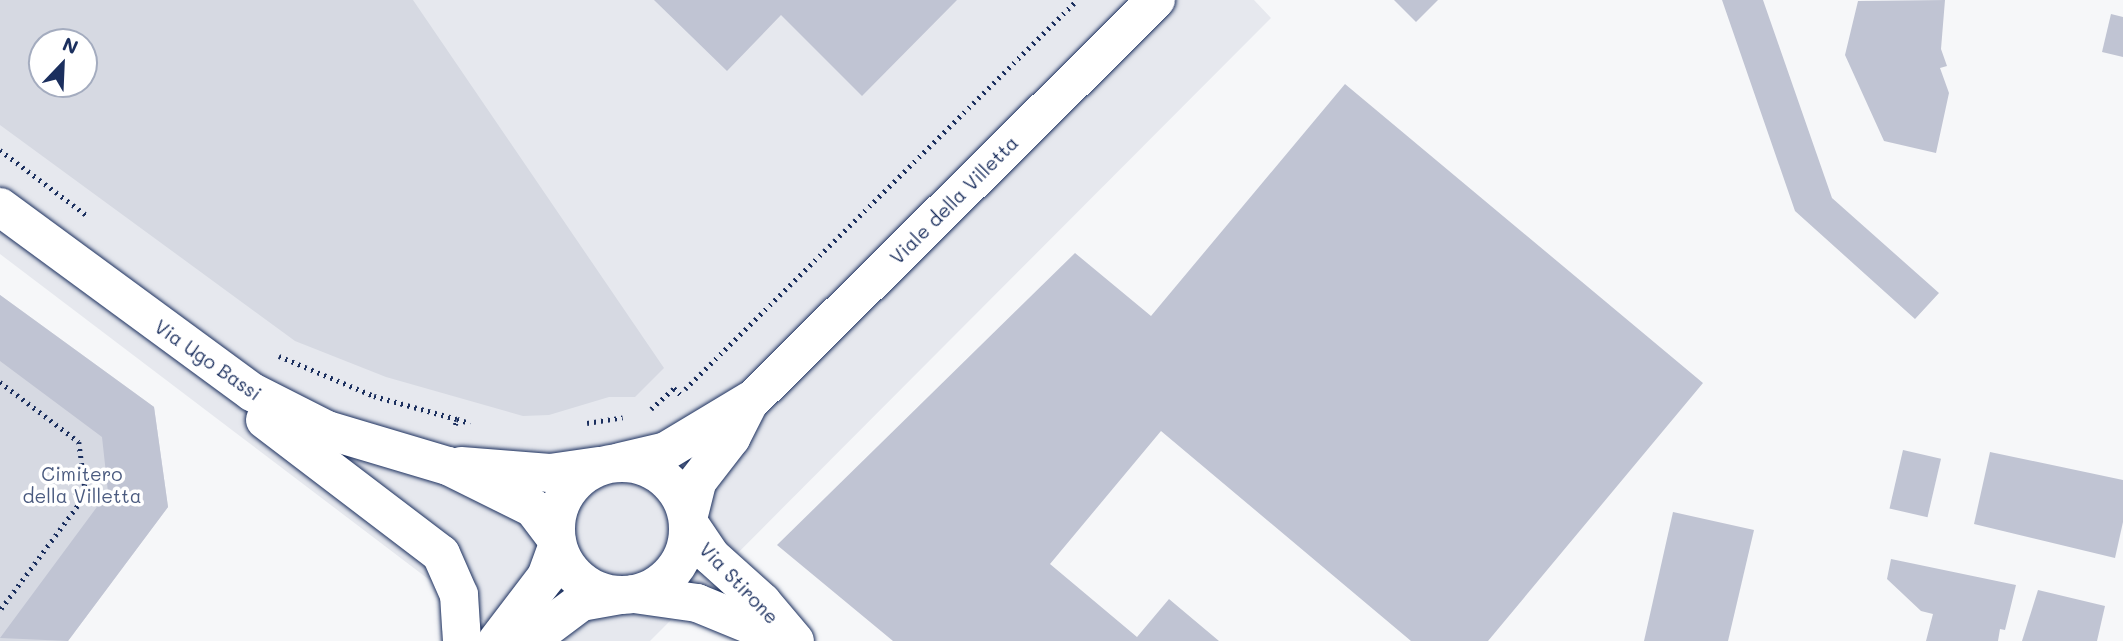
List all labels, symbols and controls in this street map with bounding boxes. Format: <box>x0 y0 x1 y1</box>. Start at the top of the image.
north arrow <box>28 28 98 98</box>
text: N <box>59 31 82 59</box>
street label: Viale della Villetta <box>885 131 1023 269</box>
street label: Via Ugo Bassi <box>150 315 266 405</box>
park label: Cimitero della Villetta <box>22 463 142 507</box>
street label: Via Stirone <box>695 538 783 628</box>

